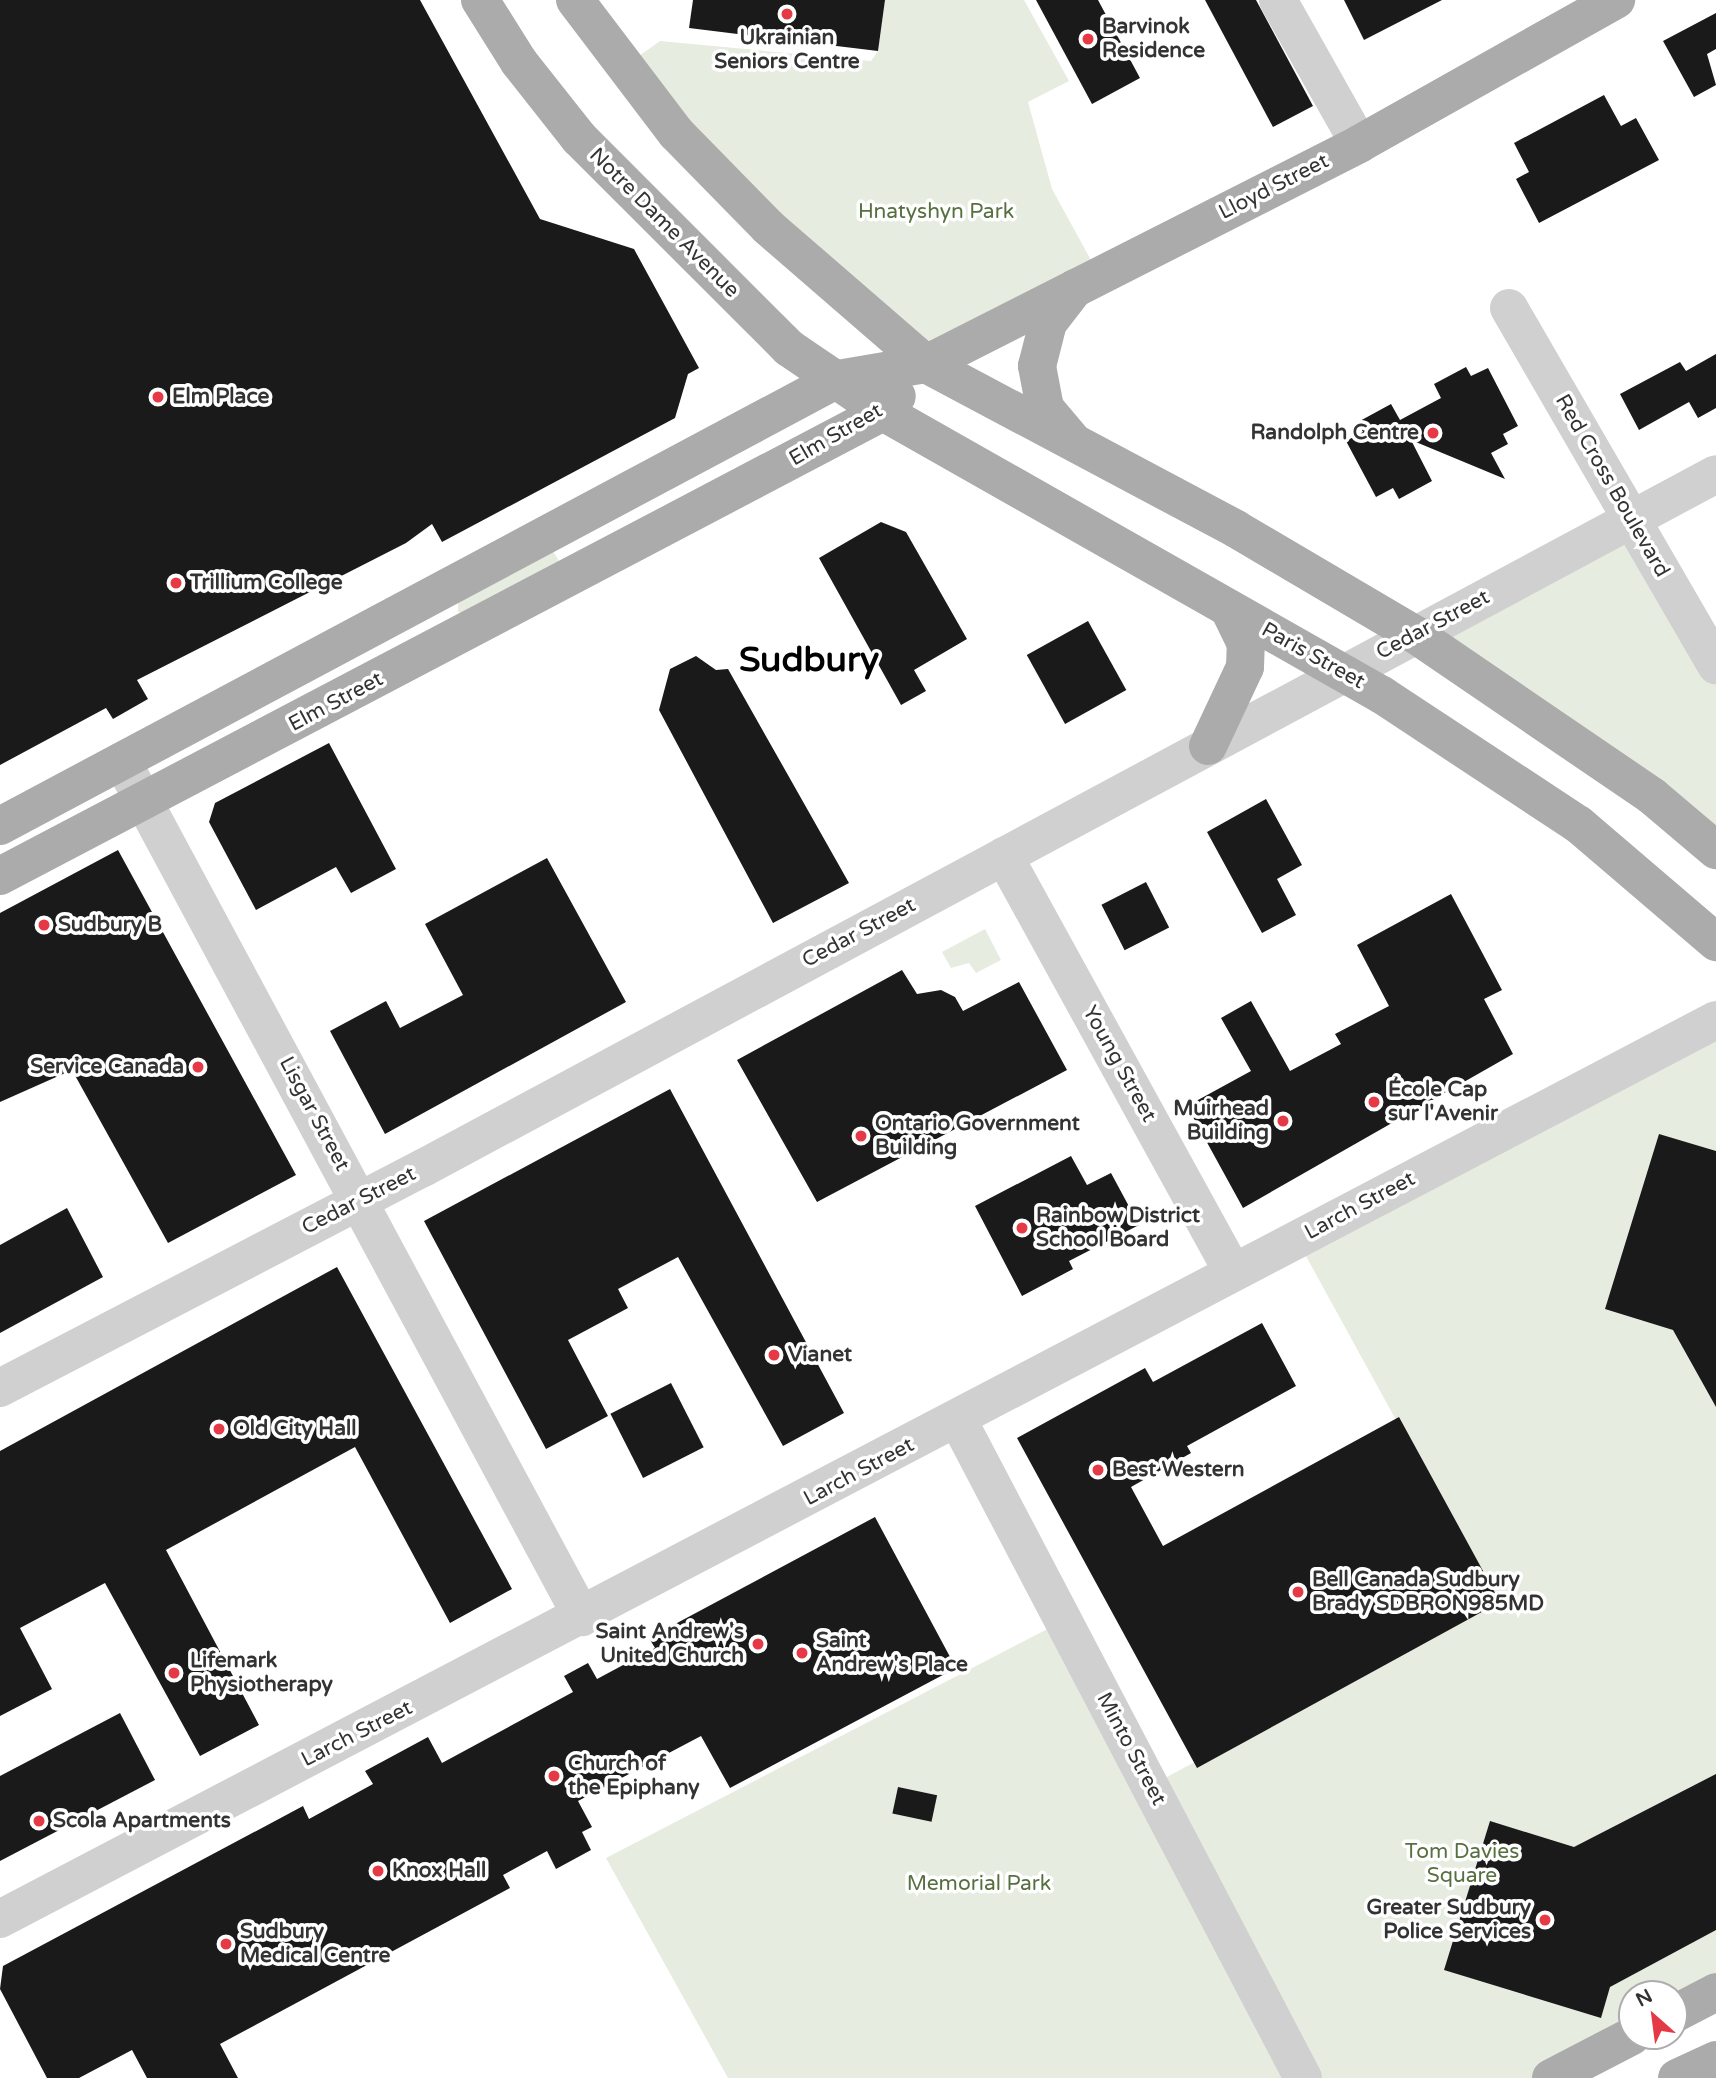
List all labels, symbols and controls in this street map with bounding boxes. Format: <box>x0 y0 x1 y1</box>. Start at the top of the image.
marker: Ukrainian Seniors Centre <box>779 6 795 22</box>
place label: Barvinok Residence <box>1102 14 1205 64</box>
place label: Ukrainian Seniors Centre <box>714 25 860 75</box>
marker: Barvinok Residence <box>1080 31 1096 47</box>
street label: Notre Dame Avenue <box>584 143 744 303</box>
street label: Lloyd Street <box>1215 149 1333 225</box>
park label: Hnatyshyn Park <box>858 199 1014 225</box>
place label: Elm Place <box>172 384 269 410</box>
marker: Elm Place <box>150 389 166 405</box>
street label: Red Cross Boulevard <box>1549 390 1675 582</box>
street label: Elm Street <box>785 398 887 472</box>
place label: Randolph Centre <box>1250 420 1419 446</box>
marker: Randolph Centre <box>1425 425 1441 441</box>
place label: Trillium College <box>190 570 343 596</box>
marker: Trillium College <box>168 575 184 591</box>
street label: Cedar Street <box>1372 585 1494 665</box>
street label: Paris Street <box>1257 617 1369 695</box>
district label: Sudbury <box>739 639 879 681</box>
street label: Elm Street <box>284 667 388 737</box>
street label: Cedar Street <box>798 893 920 973</box>
place label: Sudbury B <box>58 912 162 938</box>
marker: Sudbury B <box>36 917 52 933</box>
street label: Young Street <box>1077 1002 1161 1126</box>
street label: Lisgar Street <box>273 1052 355 1176</box>
place label: Service Canada <box>30 1054 184 1080</box>
marker: Service Canada <box>190 1059 206 1075</box>
place label: École Cap sur l'Avenir <box>1388 1077 1498 1127</box>
marker: École Cap sur l'Avenir <box>1366 1094 1382 1110</box>
place label: Muirhead Building <box>1173 1096 1269 1146</box>
place label: Ontario Government Building <box>875 1111 1080 1161</box>
marker: Muirhead Building <box>1275 1113 1291 1129</box>
marker: Ontario Government Building <box>853 1128 869 1144</box>
street label: Cedar Street <box>298 1161 420 1241</box>
street label: Larch Street <box>1301 1166 1419 1246</box>
place label: Rainbow District School Board <box>1036 1203 1200 1253</box>
marker: Rainbow District School Board <box>1014 1220 1030 1236</box>
place label: Vianet <box>788 1342 852 1368</box>
marker: Vianet <box>766 1347 782 1363</box>
place label: Old City Hall <box>233 1416 356 1442</box>
marker: Old City Hall <box>211 1421 227 1437</box>
street label: Larch Street <box>800 1432 918 1512</box>
place label: Best Western <box>1112 1457 1245 1483</box>
marker: Best Western <box>1090 1462 1106 1478</box>
place label: Bell Canada Sudbury Brady SDBRON985MD <box>1312 1567 1544 1617</box>
marker: Bell Canada Sudbury Brady SDBRON985MD <box>1290 1584 1306 1600</box>
place label: Saint Andrew's United Church <box>596 1619 744 1669</box>
place label: Saint Andrew's Place <box>816 1628 968 1678</box>
marker: Saint Andrew's United Church <box>750 1636 766 1652</box>
marker: Saint Andrew's Place <box>794 1645 810 1661</box>
place label: Lifemark Physiotherapy <box>190 1648 333 1698</box>
marker: Lifemark Physiotherapy <box>164 1663 184 1683</box>
street label: Minto Street <box>1091 1688 1171 1810</box>
street label: Larch Street <box>297 1695 417 1773</box>
place label: Church of the Epiphany <box>568 1751 700 1801</box>
marker: Church of the Epiphany <box>546 1768 562 1784</box>
place label: Scola Apartments <box>53 1808 231 1834</box>
marker: Scola Apartments <box>31 1813 47 1829</box>
park label: Tom Davies Square <box>1405 1839 1519 1889</box>
place label: Knox Hall <box>392 1858 486 1884</box>
marker: Knox Hall <box>370 1863 386 1879</box>
park label: Memorial Park <box>907 1871 1051 1897</box>
place label: Greater Sudbury Police Services <box>1367 1895 1531 1945</box>
marker: Greater Sudbury Police Services <box>1537 1912 1553 1928</box>
place label: Sudbury Medical Centre <box>240 1919 390 1969</box>
marker: Sudbury Medical Centre <box>218 1936 234 1952</box>
north arrow <box>1618 1980 1688 2050</box>
text: N <box>1632 1985 1656 2012</box>

